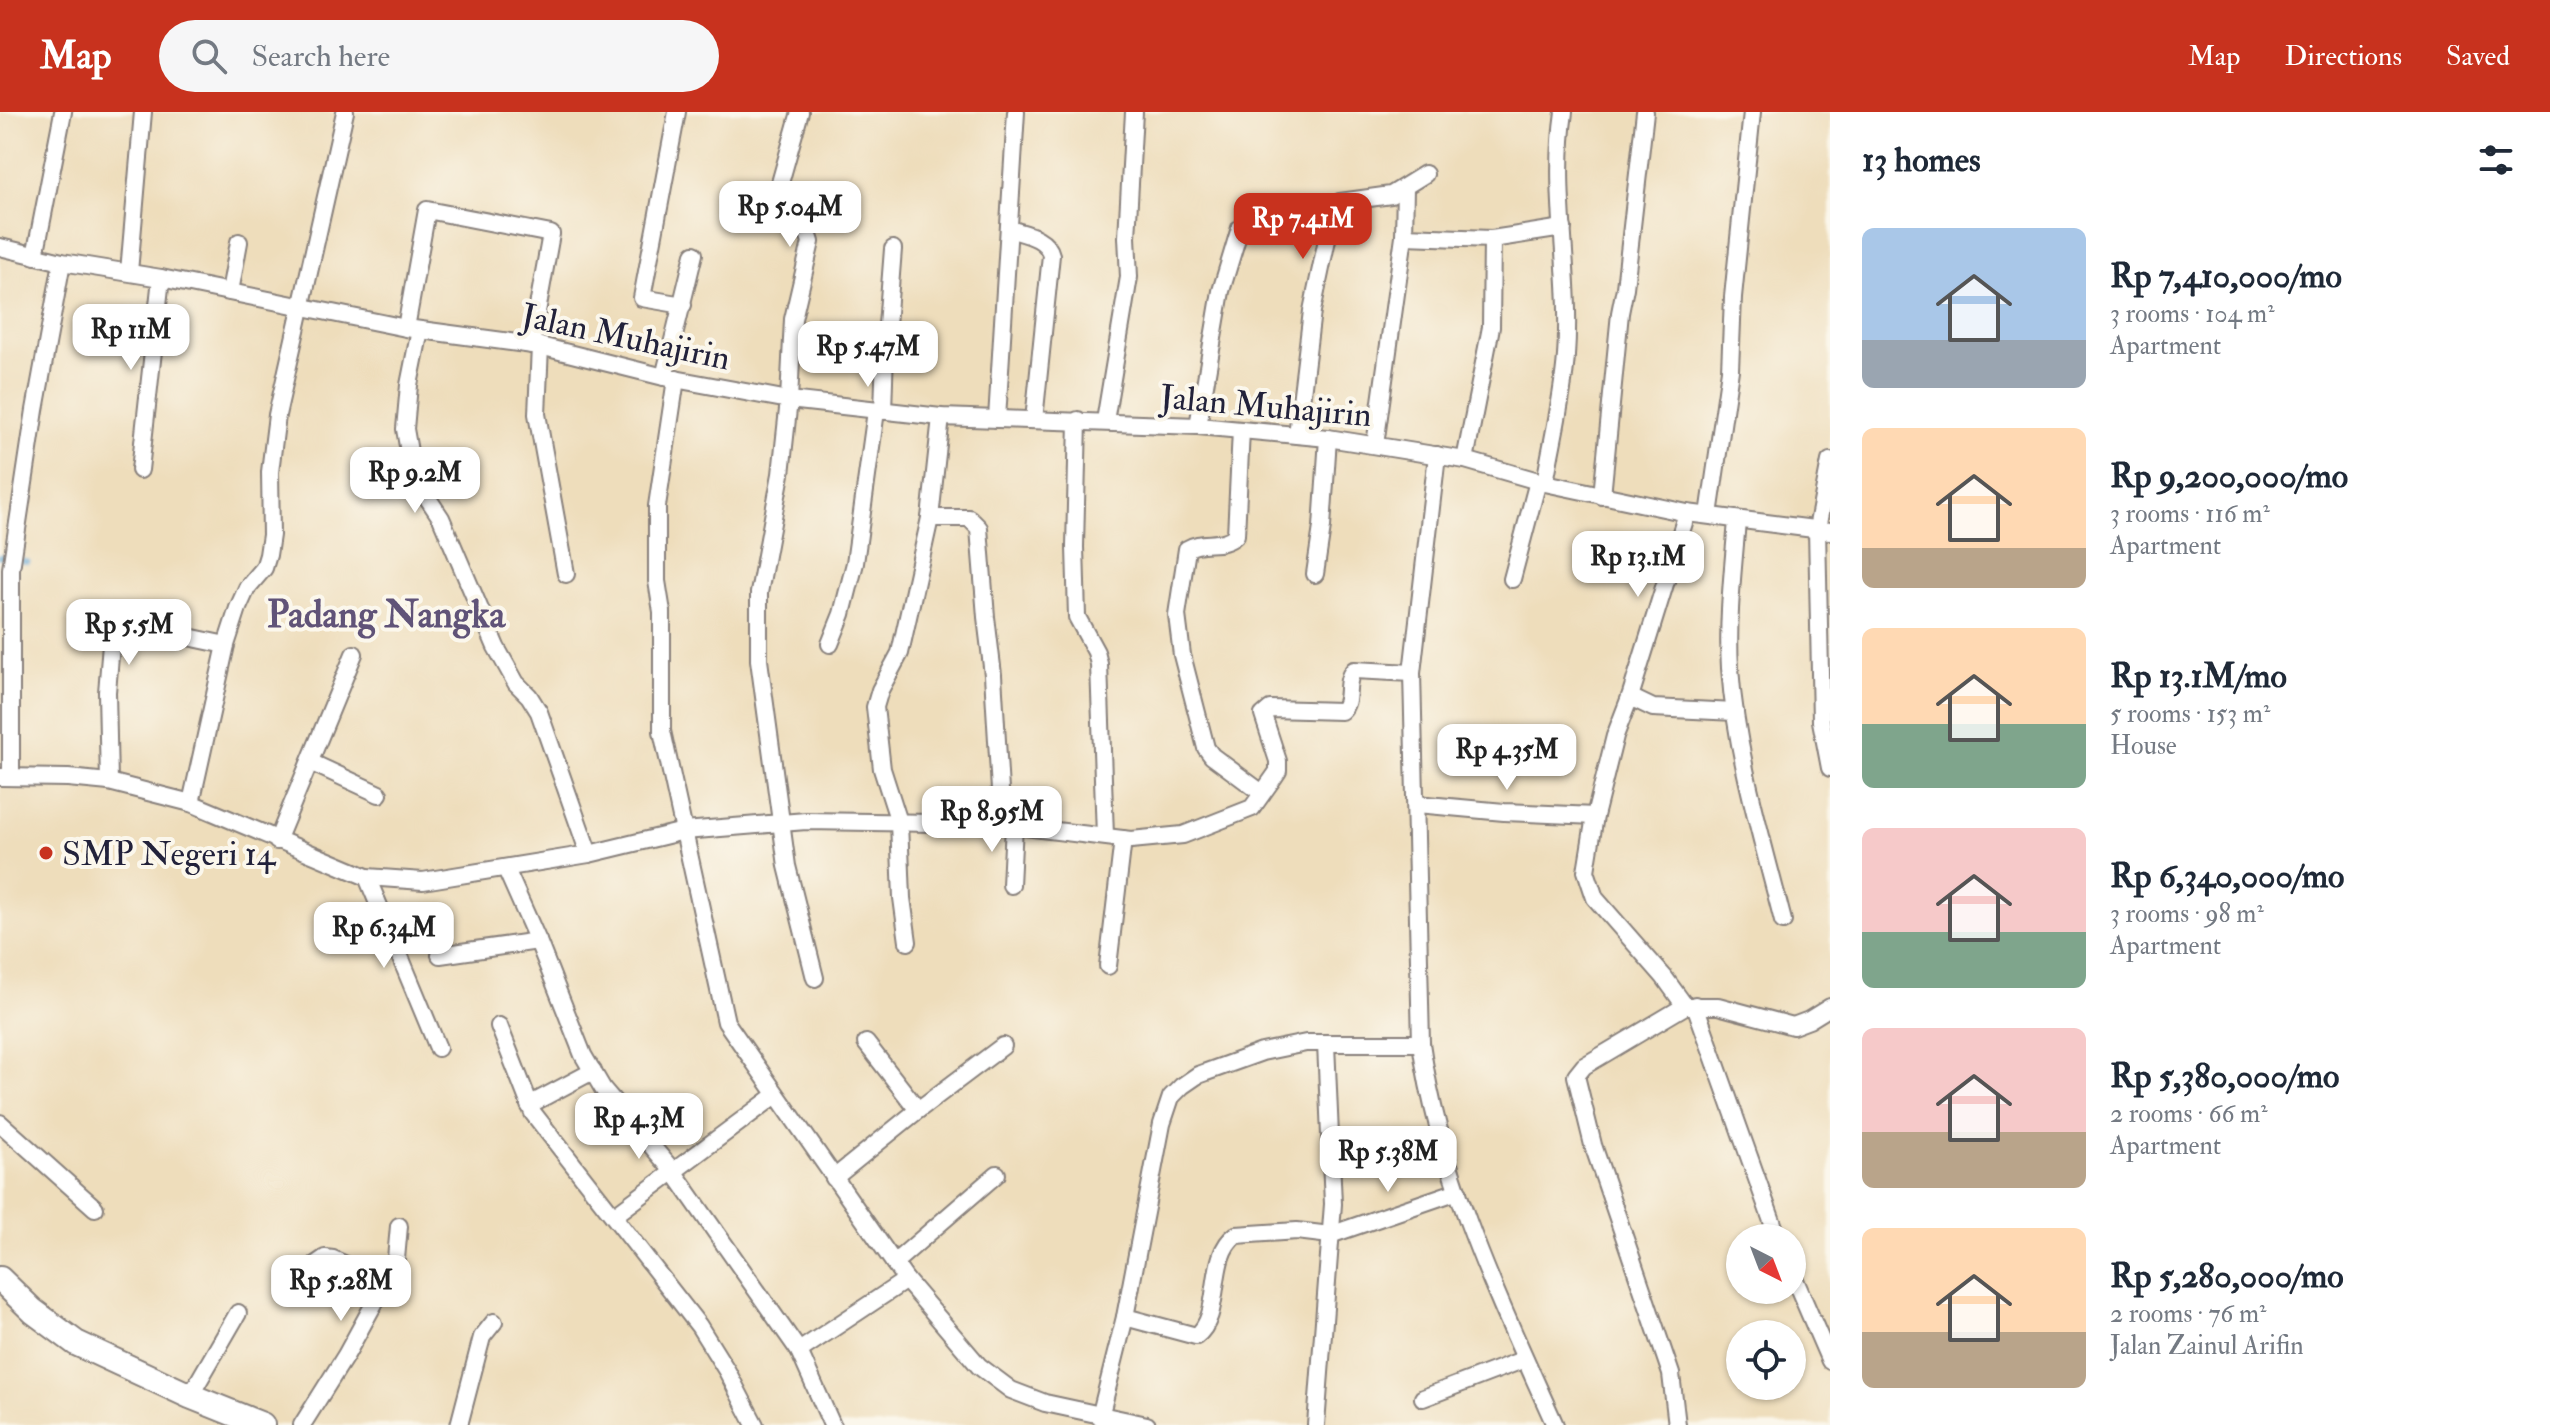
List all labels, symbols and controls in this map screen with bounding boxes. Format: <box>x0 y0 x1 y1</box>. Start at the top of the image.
search box <box>159 20 719 92</box>
text: Map <box>40 32 111 80</box>
icon: search <box>187 34 231 78</box>
text: Search here <box>251 38 390 75</box>
text: Map <box>2188 39 2241 74</box>
text: Directions <box>2285 39 2402 74</box>
text: Saved <box>2446 39 2510 74</box>
icon: filters <box>2474 138 2518 182</box>
text: 13 homes <box>1862 139 1981 182</box>
pin: Rp 5.04M <box>707 181 873 249</box>
text: Rp 5.04M <box>737 191 843 223</box>
pin: Rp 7.41M <box>1220 193 1386 261</box>
text: Rp 7.41M <box>1252 203 1354 235</box>
text: Rp 7,410,000/mo <box>2110 255 2342 298</box>
icon: home <box>1926 260 2022 356</box>
street label: Jalan Muhajirin <box>516 294 734 381</box>
text: 3 rooms · 104 m² <box>2110 298 2275 330</box>
pin: Rp 11M <box>66 304 196 372</box>
text: Rp 11M <box>91 314 171 346</box>
pin: Rp 5.47M <box>785 321 951 389</box>
text: Apartment <box>2110 330 2221 362</box>
text: Rp 5.47M <box>816 331 920 363</box>
street label: Jalan Muhajirin <box>1157 376 1374 437</box>
pin: Rp 9.2M <box>341 447 489 515</box>
text: Rp 9,200,000/mo <box>2110 455 2348 498</box>
text: Rp 9.2M <box>368 457 462 489</box>
icon: home <box>1926 460 2022 556</box>
text: 3 rooms · 116 m² <box>2110 498 2270 530</box>
text: Apartment <box>2110 530 2221 562</box>
pin: Rp 13.1M <box>1555 531 1721 599</box>
text: Rp 13.1M <box>1590 541 1686 573</box>
district label: Padang Nangka <box>267 591 506 639</box>
pin: Rp 5.5M <box>55 599 203 667</box>
text: Rp 5.5M <box>84 609 174 641</box>
text: Rp 13.1M/mo <box>2110 655 2287 698</box>
icon: home <box>1926 660 2022 756</box>
text: 5 rooms · 153 m² <box>2110 698 2270 730</box>
pin: Rp 4.35M <box>1424 724 1590 792</box>
text: House <box>2110 730 2177 762</box>
text: Rp 4.35M <box>1455 734 1559 766</box>
pin: Rp 8.95M <box>909 786 1075 854</box>
text: Rp 8.95M <box>940 796 1044 828</box>
place label: SMP Negeri 14 <box>62 833 277 876</box>
marker: SMP Negeri 14 <box>37 844 55 862</box>
text: Rp 6,340,000/mo <box>2110 855 2344 898</box>
icon: home <box>1926 860 2022 956</box>
text: 3 rooms · 98 m² <box>2110 898 2264 930</box>
pin: Rp 6.34M <box>301 902 467 970</box>
text: Rp 6.34M <box>332 912 436 944</box>
text: Apartment <box>2110 930 2221 962</box>
text: Rp 5,380,000/mo <box>2110 1055 2339 1098</box>
icon: home <box>1926 1060 2022 1156</box>
pin: Rp 4.3M <box>565 1093 713 1161</box>
text: 2 rooms · 66 m² <box>2110 1098 2268 1130</box>
text: Rp 4.3M <box>593 1103 685 1135</box>
pin: Rp 5.38M <box>1305 1126 1471 1194</box>
text: Apartment <box>2110 1130 2221 1162</box>
text: Rp 5.38M <box>1338 1136 1438 1168</box>
north arrow <box>1726 1224 1806 1304</box>
map controls <box>1726 1224 1806 1400</box>
pin: Rp 5.28M <box>258 1255 424 1323</box>
text: Rp 5,280,000/mo <box>2110 1255 2344 1298</box>
icon: home <box>1926 1260 2022 1356</box>
text: Rp 5.28M <box>289 1265 393 1297</box>
text: 2 rooms · 76 m² <box>2110 1298 2266 1330</box>
button: locate <box>1726 1320 1806 1400</box>
text: Jalan Zainul Arifin <box>2110 1330 2304 1362</box>

